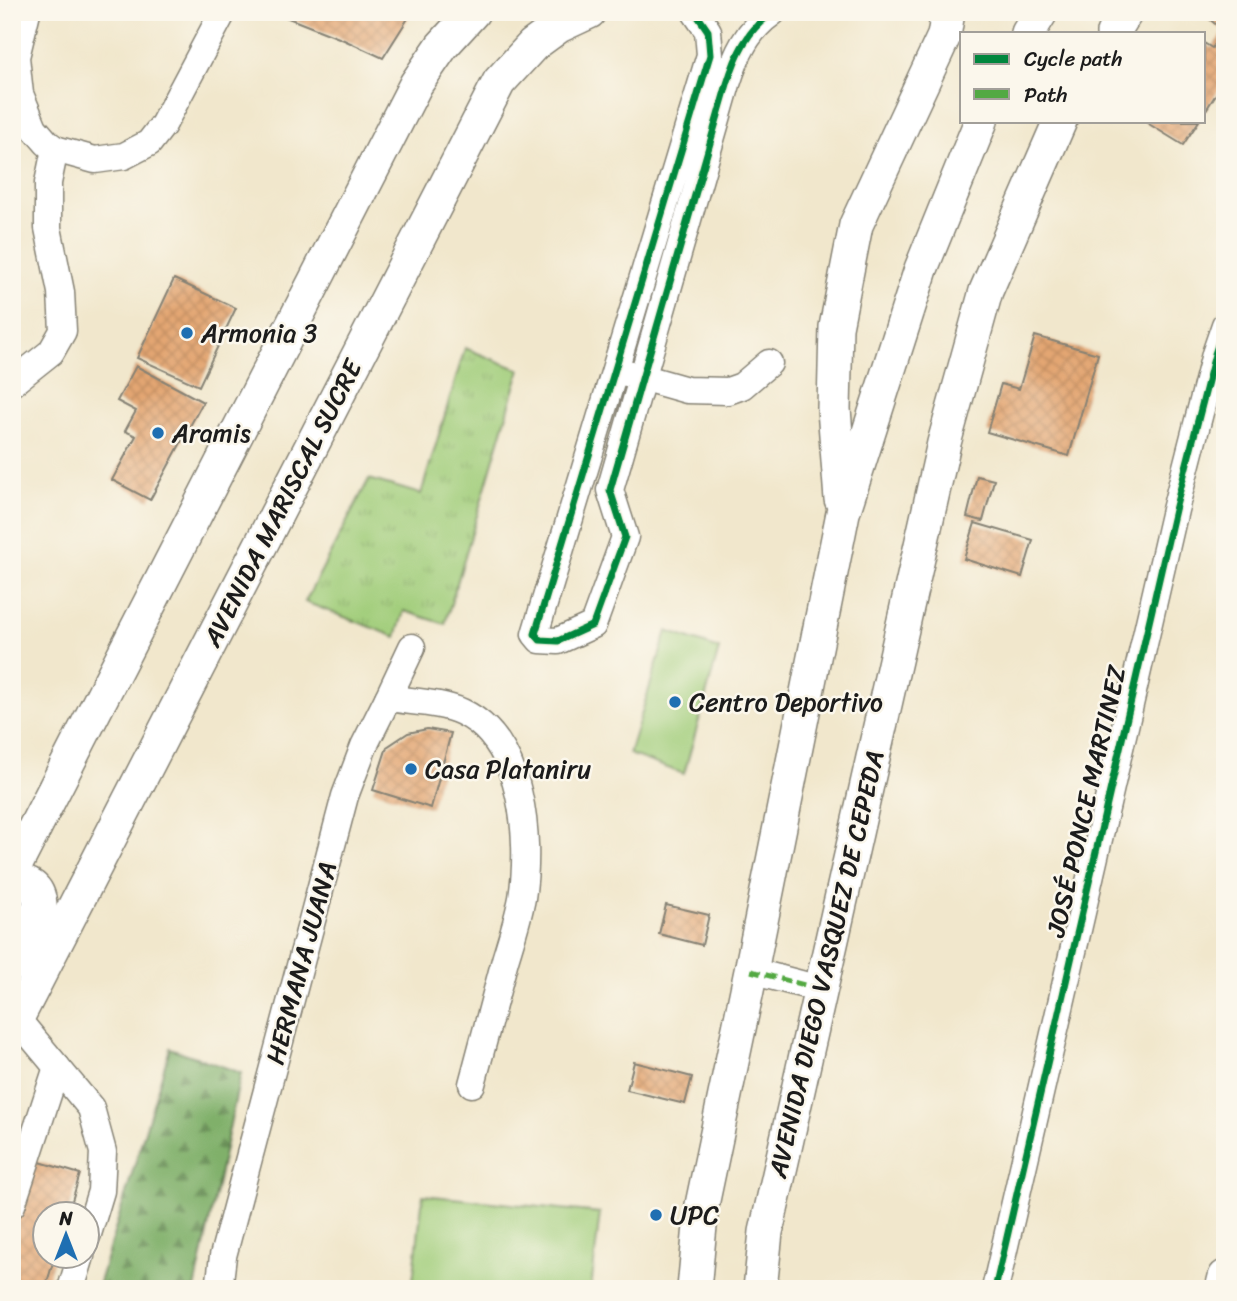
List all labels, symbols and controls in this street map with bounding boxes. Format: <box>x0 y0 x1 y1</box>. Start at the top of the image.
legend <box>960 32 1206 122</box>
text: Cycle path <box>1024 40 1123 78</box>
text: Path <box>1024 76 1067 114</box>
place label: Armonia 3 <box>200 310 317 356</box>
marker: Armonia 3 <box>179 325 195 341</box>
street label: AVENIDA MARISCAL SUCRE <box>189 350 375 656</box>
place label: Aramis <box>171 410 251 456</box>
marker: Aramis <box>150 425 166 441</box>
street label: JOSÉ PONCE MARTINEZ <box>1032 660 1140 942</box>
place label: Centro Deportivo <box>689 679 883 725</box>
marker: Centro Deportivo <box>667 694 683 710</box>
place label: Casa Plataniru <box>425 746 591 792</box>
street label: AVENIDA DIEGO VASQUEZ DE CEPEDA <box>754 746 898 1183</box>
marker: Casa Plataniru <box>403 761 419 777</box>
street label: HERMANA JUANA <box>252 856 350 1070</box>
place label: UPC <box>670 1192 719 1238</box>
north arrow <box>32 1200 102 1270</box>
text: N <box>58 1202 73 1235</box>
marker: UPC <box>648 1207 664 1223</box>

